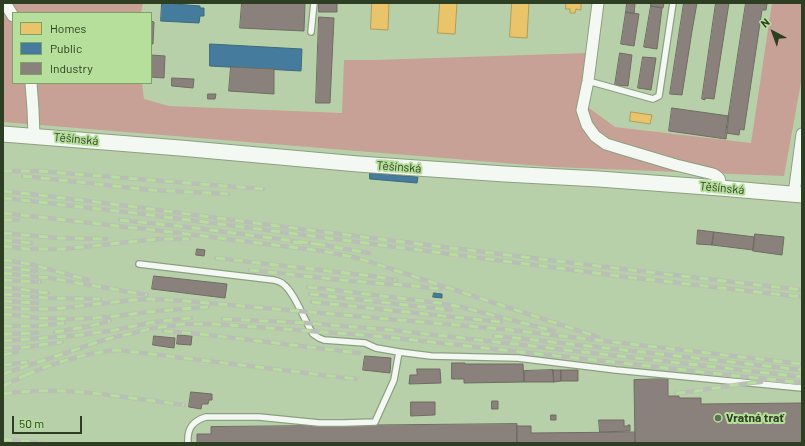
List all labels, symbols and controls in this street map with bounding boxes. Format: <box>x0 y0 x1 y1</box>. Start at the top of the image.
legend <box>12 12 152 84</box>
north arrow <box>753 12 793 52</box>
text: N <box>758 15 772 30</box>
text: Homes <box>50 21 86 35</box>
text: Public <box>50 41 82 55</box>
text: Industry <box>50 61 93 75</box>
street label: Těšínská <box>53 130 99 148</box>
street label: Těšínská <box>376 158 422 176</box>
street label: Těšínská <box>699 179 745 197</box>
scale bar <box>14 408 84 434</box>
place label: Vratná trať <box>726 411 784 425</box>
marker: Vratná trať <box>713 413 723 423</box>
text: 50 m <box>19 416 44 430</box>

